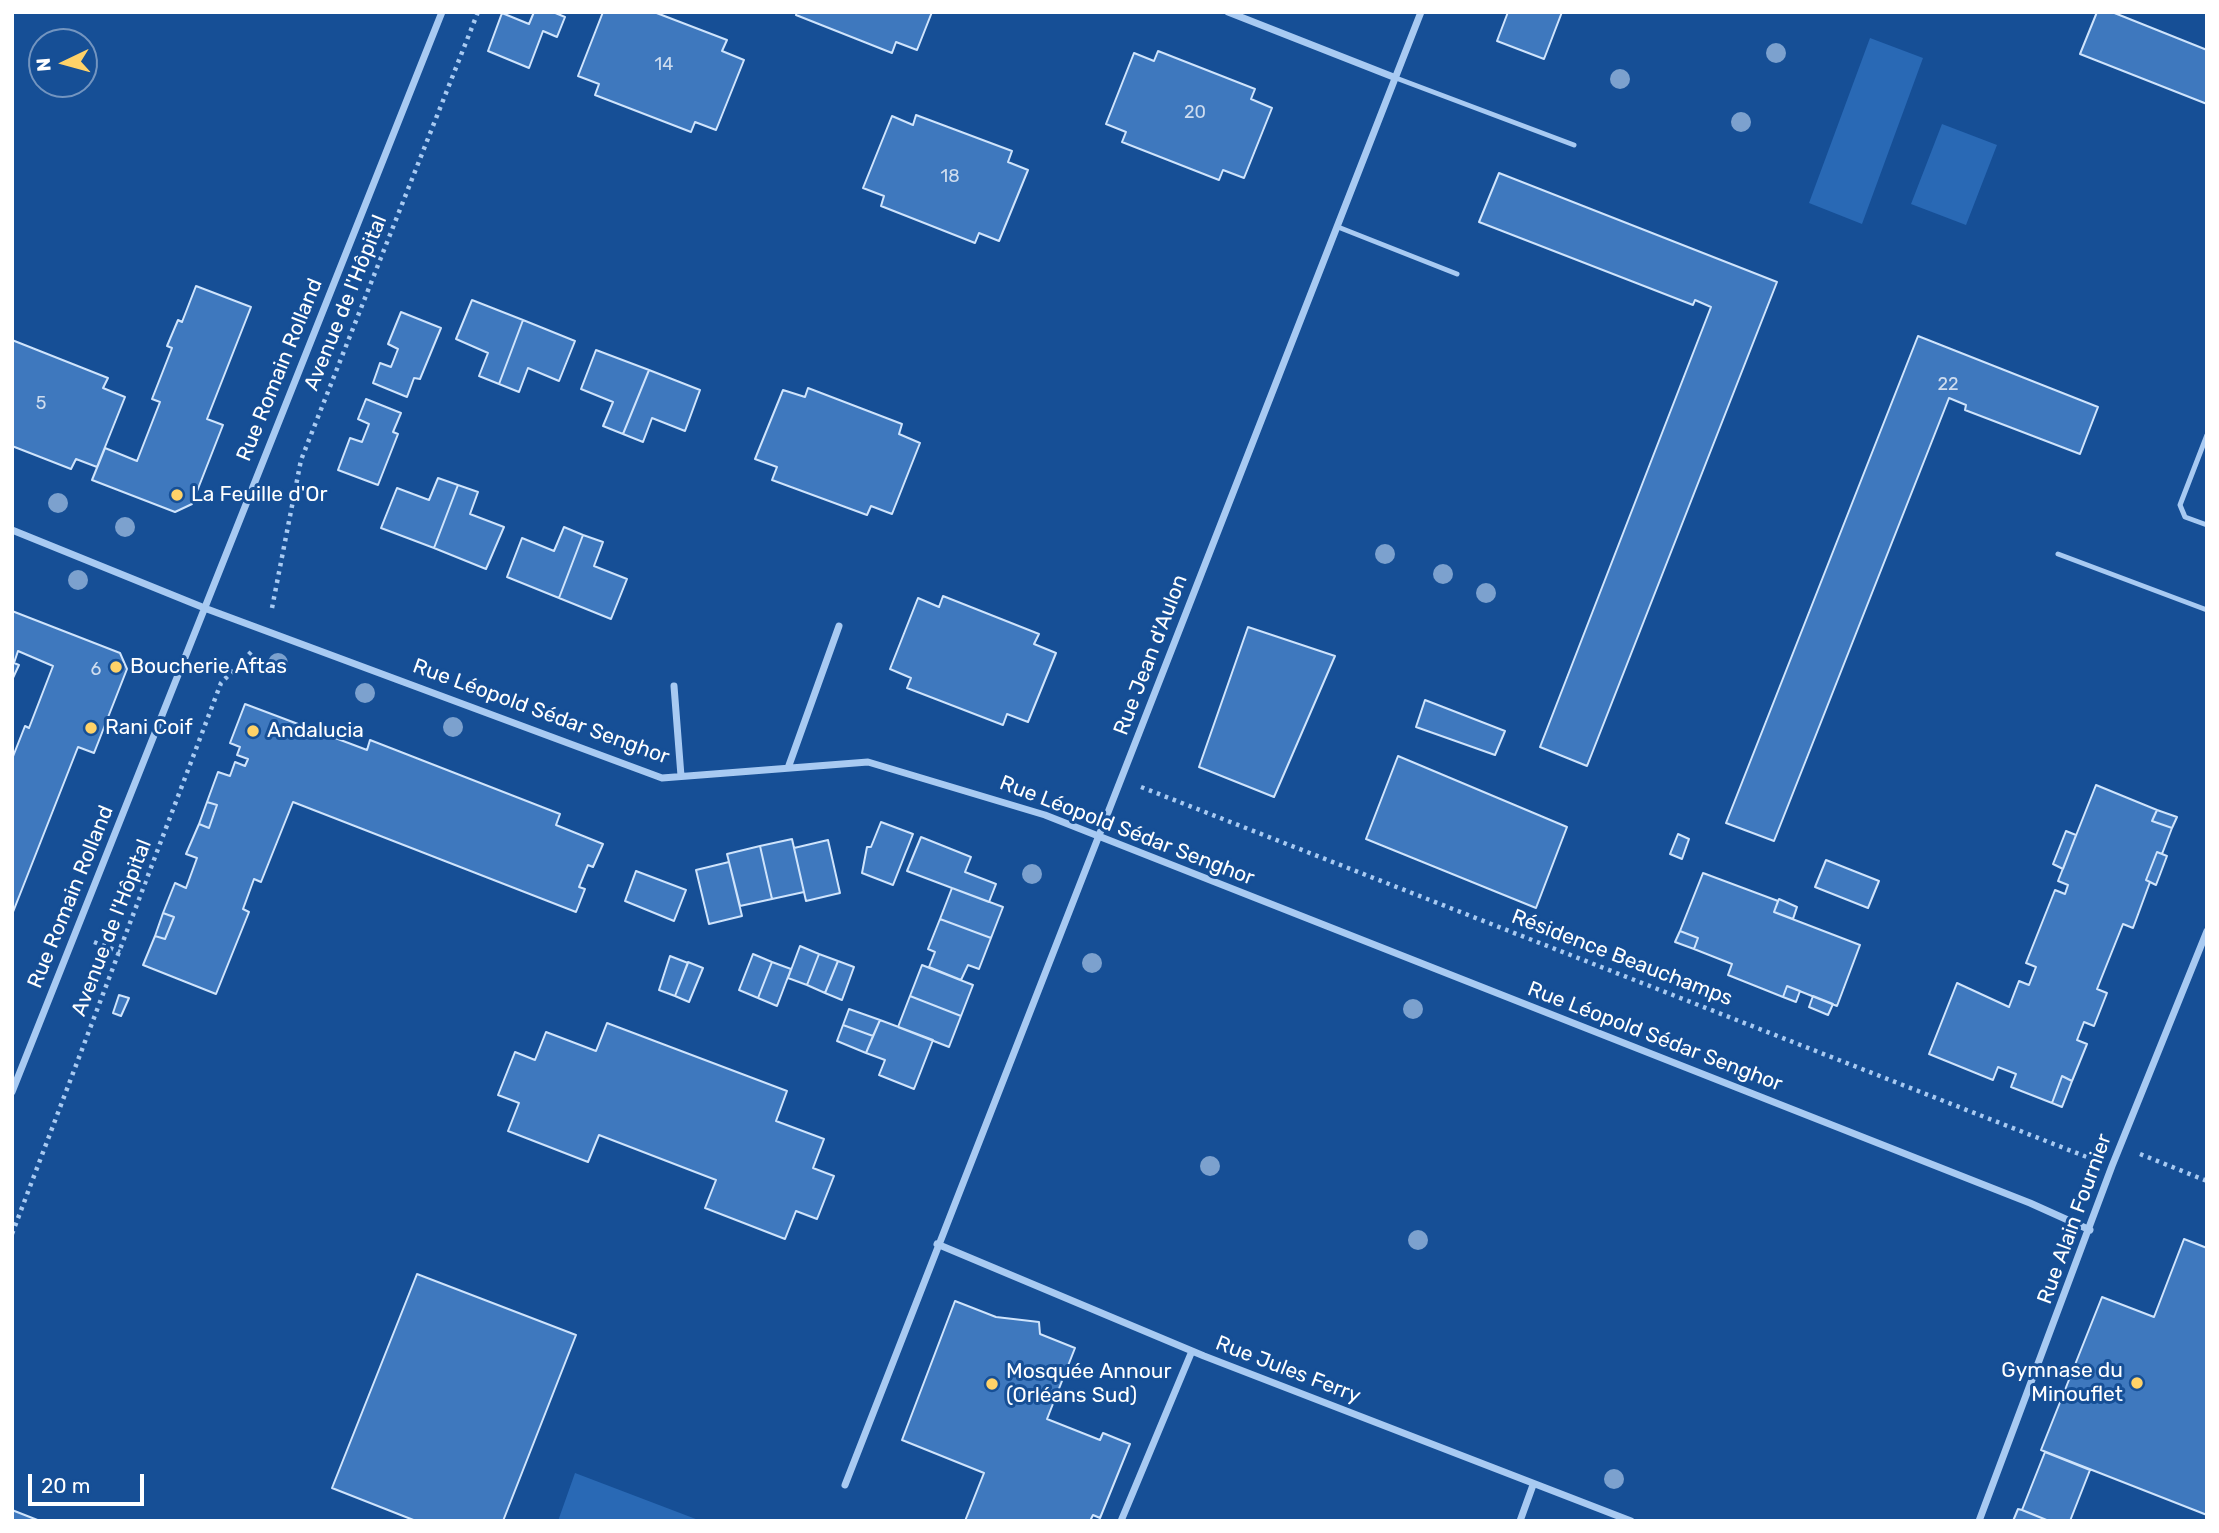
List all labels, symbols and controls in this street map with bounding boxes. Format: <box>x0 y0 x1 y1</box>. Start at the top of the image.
north arrow <box>28 28 98 98</box>
house number: 14 <box>655 54 673 76</box>
text: N <box>32 57 56 73</box>
house number: 20 <box>1184 102 1206 124</box>
house number: 18 <box>940 166 960 188</box>
street label: Avenue de l'Hôpital <box>299 211 393 395</box>
street label: Rue Romain Rolland <box>232 275 328 465</box>
house number: 22 <box>1937 374 1959 396</box>
house number: 5 <box>36 393 46 415</box>
place label: La Feuille d'Or <box>191 482 327 508</box>
marker: La Feuille d'Or <box>169 487 185 503</box>
street label: Rue Jean d'Aulon <box>1109 571 1193 739</box>
place label: Boucherie Aftas <box>130 654 287 680</box>
street label: Rue Léopold Sédar Senghor <box>409 654 673 770</box>
house number: 6 <box>91 659 101 681</box>
marker: Boucherie Aftas <box>108 659 124 675</box>
place label: Rani Coif <box>105 715 193 741</box>
place label: Andalucia <box>267 718 364 744</box>
marker: Rani Coif <box>83 720 99 736</box>
marker: Andalucia <box>245 723 261 739</box>
street label: Rue Léopold Sédar Senghor <box>996 771 1258 891</box>
street label: Rue Romain Rolland <box>23 802 119 992</box>
street label: Avenue de l'Hôpital <box>67 836 157 1020</box>
street label: Résidence Beauchamps <box>1508 904 1736 1012</box>
street label: Rue Léopold Sédar Senghor <box>1524 977 1786 1097</box>
street label: Rue Alain Fournier <box>2033 1130 2117 1308</box>
street label: Rue Jules Ferry <box>1212 1331 1364 1409</box>
place label: Gymnase du Minouflet <box>2001 1358 2123 1408</box>
place label: Mosquée Annour (Orléans Sud) <box>1006 1359 1171 1409</box>
marker: Gymnase du Minouflet <box>2129 1375 2145 1391</box>
marker: Mosquée Annour (Orléans Sud) <box>984 1376 1000 1392</box>
scale bar <box>32 1460 147 1504</box>
text: 20 m <box>41 1473 90 1498</box>

